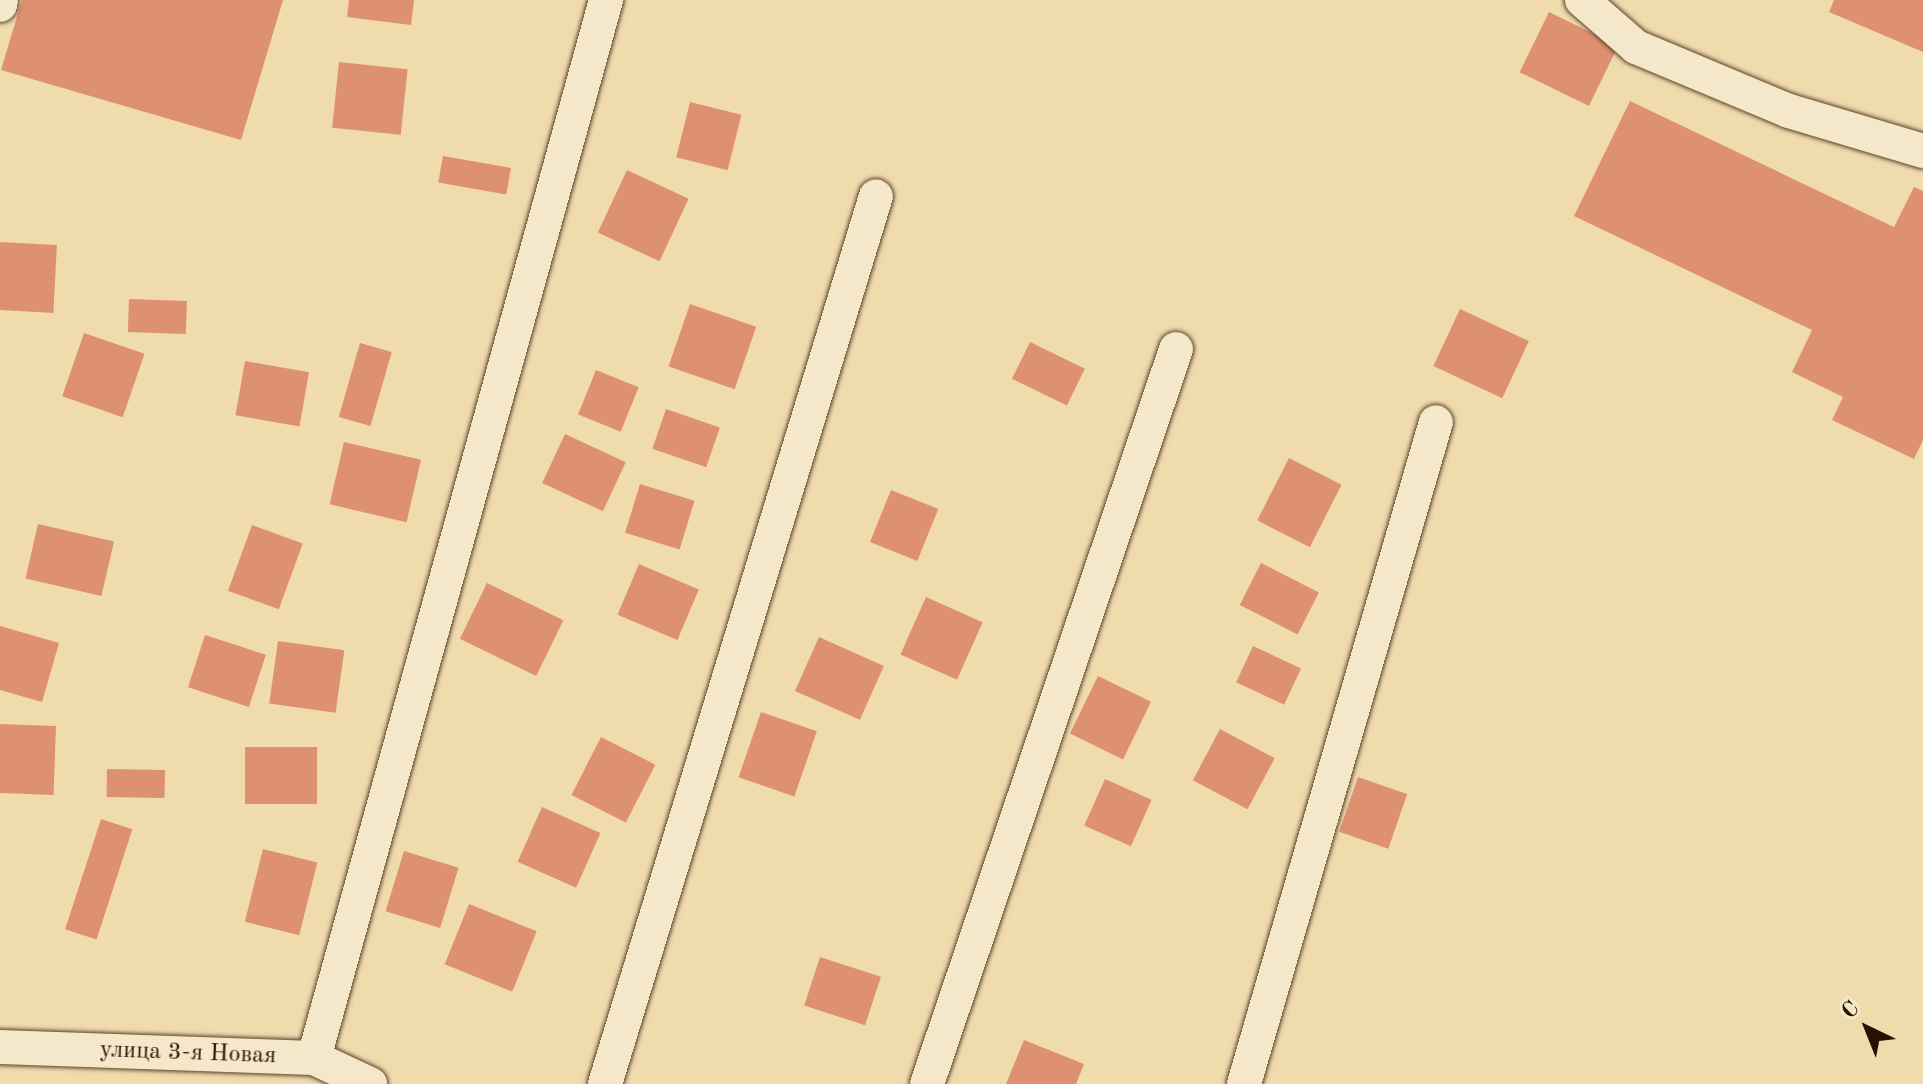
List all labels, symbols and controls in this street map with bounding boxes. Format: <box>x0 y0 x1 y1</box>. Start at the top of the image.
north arrow <box>1827 988 1907 1068</box>
text: С <box>1838 997 1863 1023</box>
street label: улица 3-я Новая <box>99 1037 277 1071</box>

